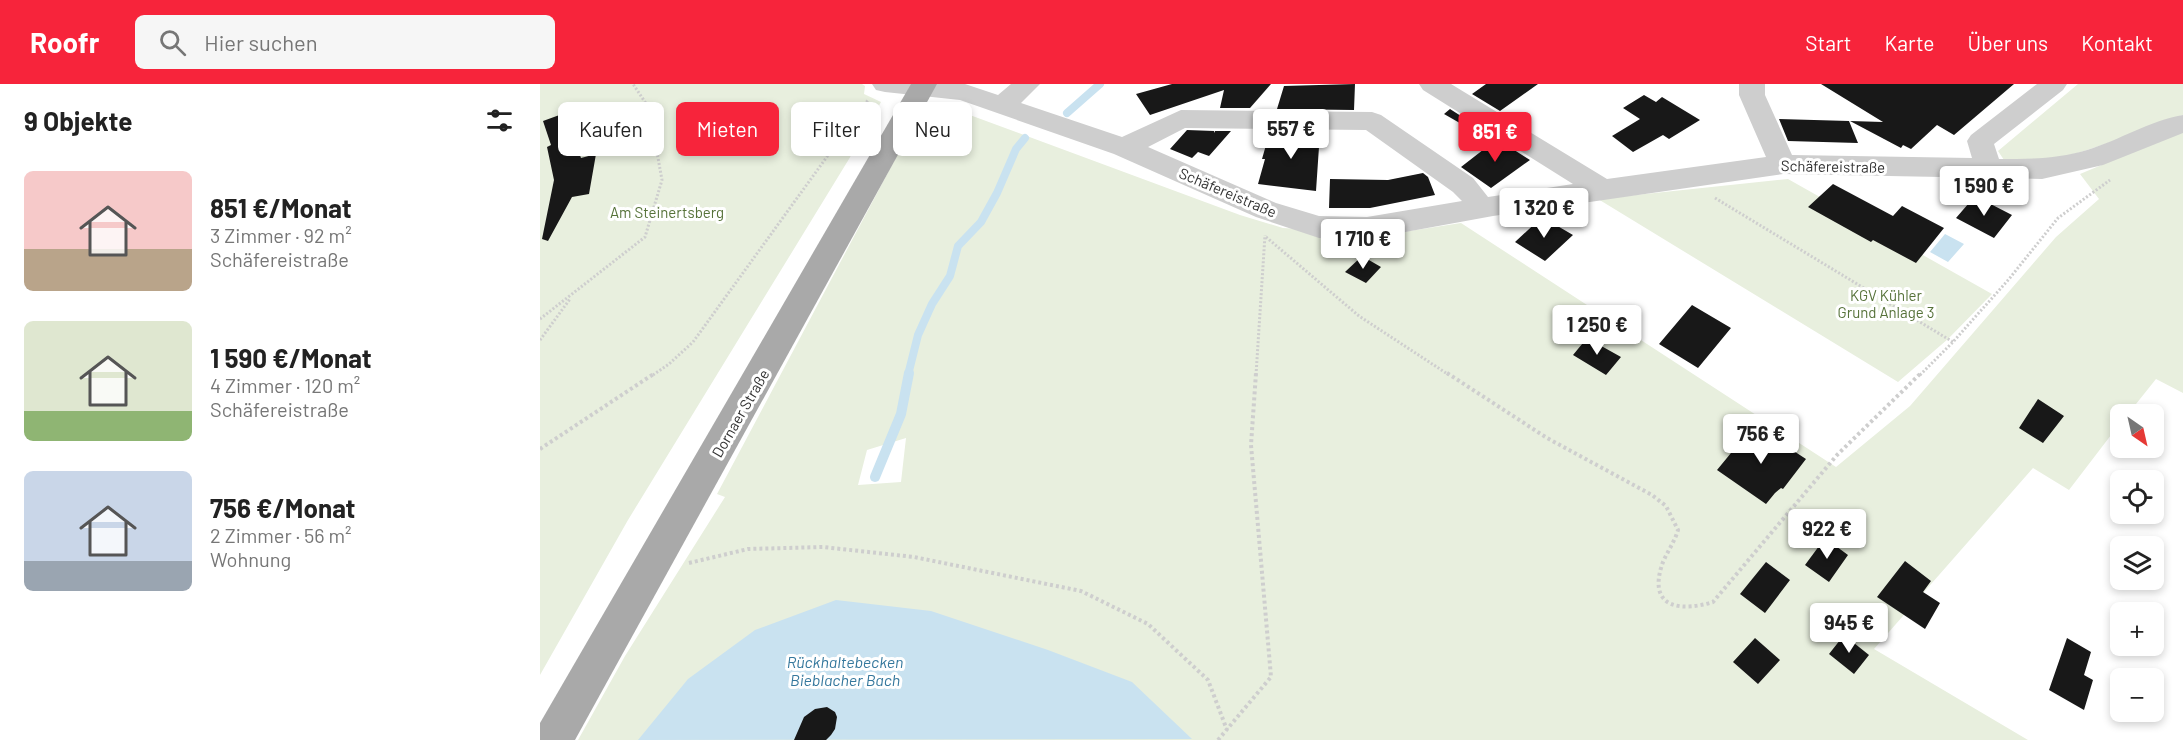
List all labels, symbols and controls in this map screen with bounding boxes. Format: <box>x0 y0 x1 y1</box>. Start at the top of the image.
search box <box>135 15 555 69</box>
text: Roofr <box>30 25 99 59</box>
icon: search <box>156 26 189 59</box>
text: Hier suchen <box>204 29 318 55</box>
text: Start <box>1805 30 1852 55</box>
text: Karte <box>1885 30 1935 55</box>
text: Über uns <box>1968 30 2048 55</box>
text: Kontakt <box>2081 30 2153 55</box>
chip: Kaufen <box>558 102 664 156</box>
chip: Mieten <box>676 102 779 156</box>
chip: Filter <box>791 102 881 156</box>
chip: Neu <box>893 102 972 156</box>
icon: filters <box>483 104 516 137</box>
text: 9 Objekte <box>24 105 132 136</box>
pin: 557 € <box>1249 109 1333 160</box>
pin: 851 € <box>1453 112 1537 163</box>
text: 557 € <box>1267 116 1315 140</box>
text: 851 € <box>1472 119 1518 143</box>
street label: Schäfereistraße <box>1781 156 1885 176</box>
street label: Schäfereistraße <box>1177 163 1279 221</box>
pin: 1 590 € <box>1929 166 2039 217</box>
text: 1 590 € <box>1954 173 2014 197</box>
pin: 1 320 € <box>1489 188 1599 239</box>
text: 851 €/Monat <box>210 192 352 223</box>
icon: home <box>72 195 144 267</box>
text: 1 320 € <box>1513 195 1575 219</box>
park label: Am Steinertsberg <box>610 203 724 221</box>
pin: 1 710 € <box>1308 219 1418 270</box>
text: 3 Zimmer · 92 m² <box>210 223 352 247</box>
text: 1 710 € <box>1335 226 1391 250</box>
text: Schäfereistraße <box>210 247 349 271</box>
park label: KGV Kühler Grund Anlage 3 <box>1838 286 1934 321</box>
pin: 1 250 € <box>1542 305 1652 356</box>
text: 1 250 € <box>1566 312 1628 336</box>
text: 1 590 €/Monat <box>210 342 372 373</box>
icon: home <box>72 345 144 417</box>
street label: Dornaer Straße <box>708 366 772 460</box>
text: 4 Zimmer · 120 m² <box>210 373 360 397</box>
text: Schäfereistraße <box>210 397 349 421</box>
north arrow <box>2110 404 2164 458</box>
map controls <box>2110 404 2164 722</box>
pin: 756 € <box>1719 414 1803 465</box>
text: 756 € <box>1737 421 1785 445</box>
button: locate <box>2110 470 2164 524</box>
text: 756 €/Monat <box>210 492 355 523</box>
icon: home <box>72 495 144 567</box>
pin: 922 € <box>1785 509 1869 560</box>
text: 922 € <box>1802 516 1852 540</box>
text: 2 Zimmer · 56 m² <box>210 523 352 547</box>
button: layers <box>2110 536 2164 590</box>
text: Wohnung <box>210 547 291 571</box>
button: + <box>2110 602 2164 656</box>
pin: 945 € <box>1807 603 1891 654</box>
text: 945 € <box>1824 610 1874 634</box>
water label: Rückhaltebecken Bieblacher Bach <box>787 652 903 689</box>
button: − <box>2110 668 2164 722</box>

